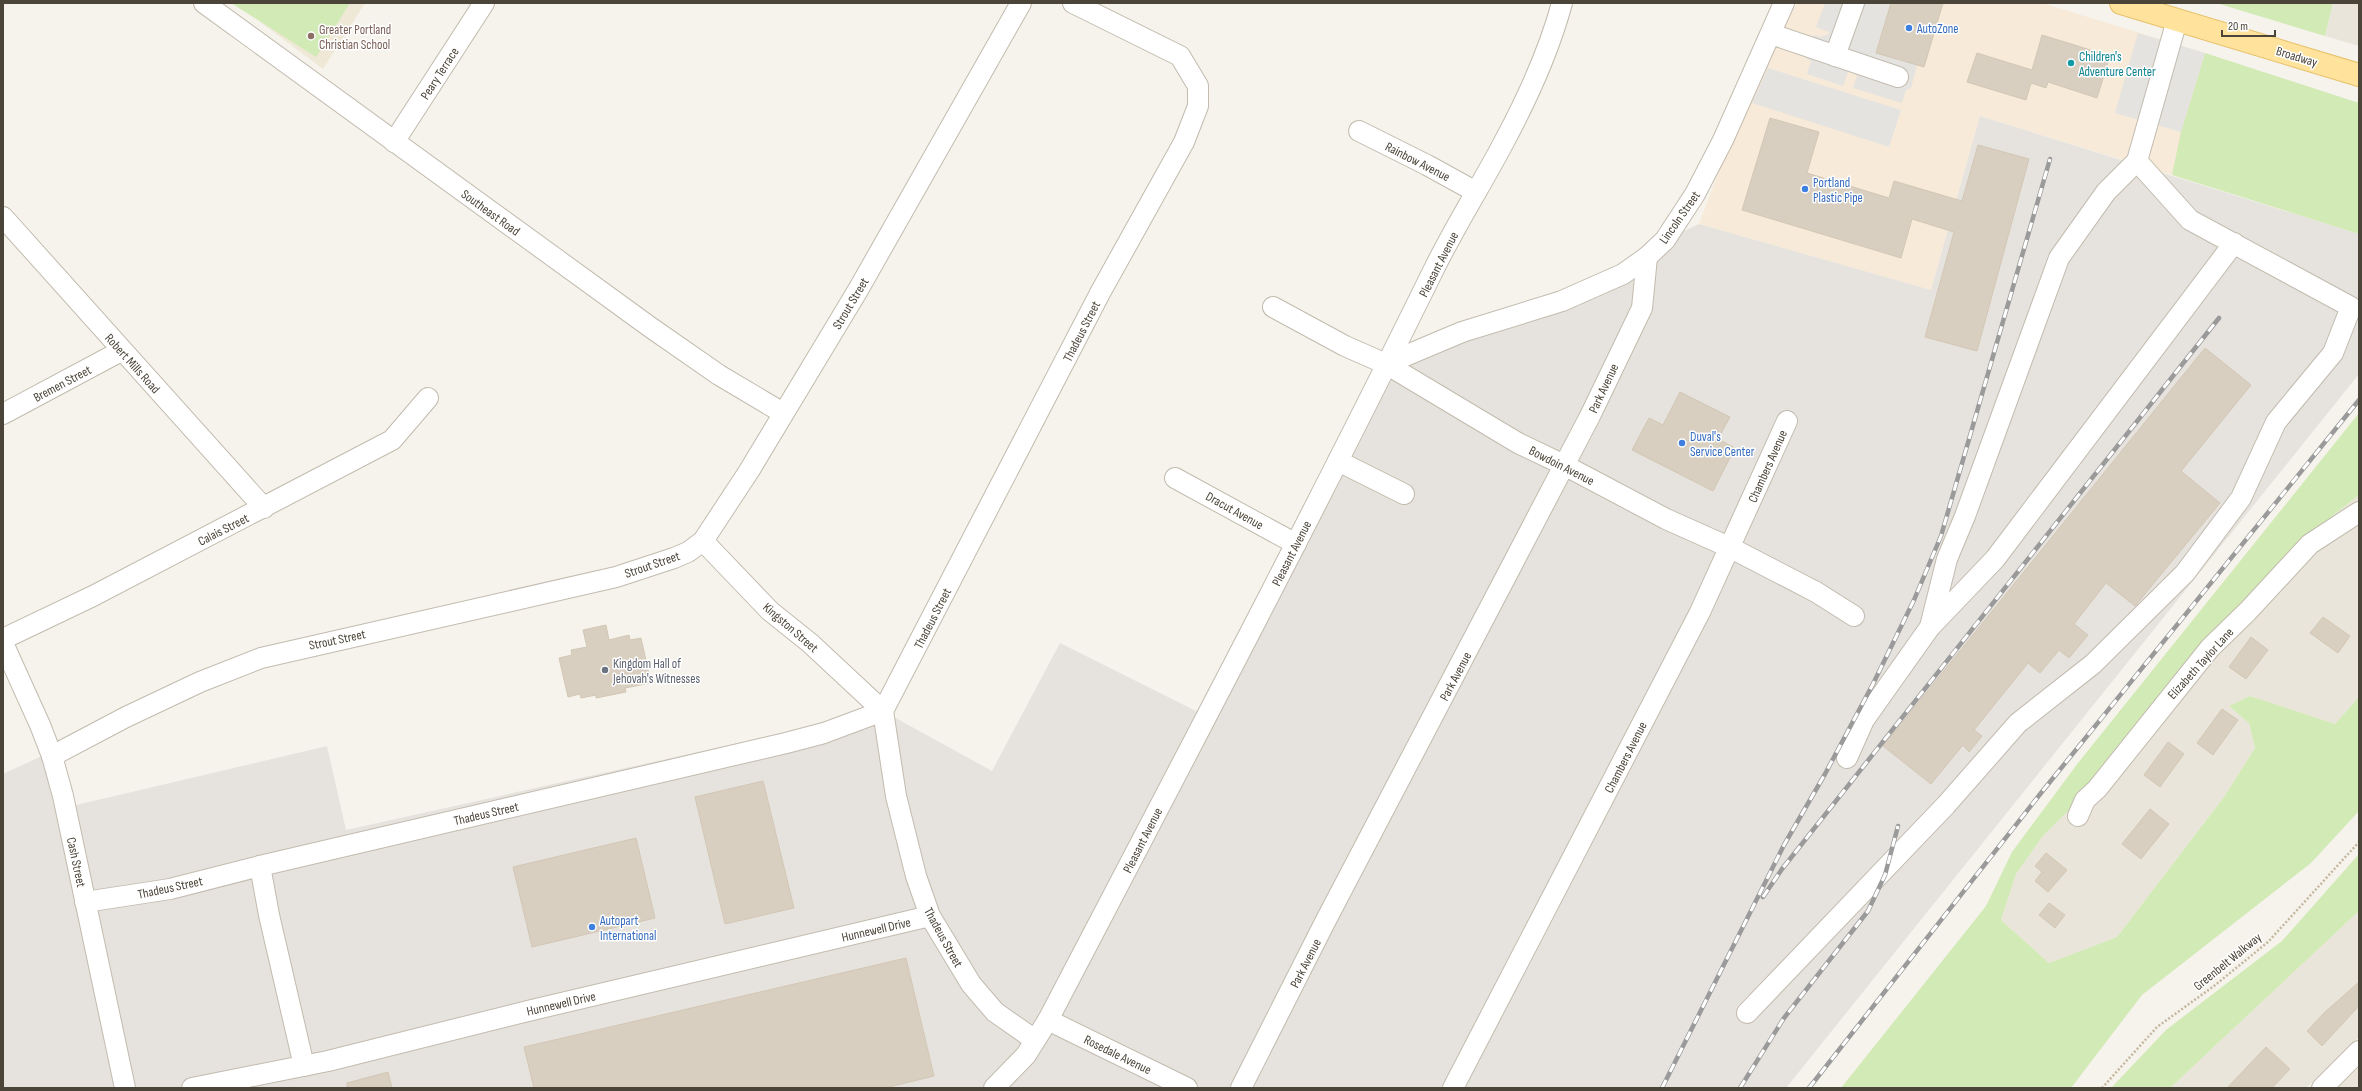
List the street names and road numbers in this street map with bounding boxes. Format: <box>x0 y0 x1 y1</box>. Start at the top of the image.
street label: Broadway <box>2274 43 2319 71</box>
street label: Peary Terrace <box>417 44 463 103</box>
street label: Rainbow Avenue <box>1382 139 1453 185</box>
street label: Southeast Road <box>458 186 523 239</box>
street label: Lincoln Street <box>1656 188 1704 247</box>
street label: Pleasant Avenue <box>1416 229 1462 300</box>
street label: Strout Street <box>829 275 872 332</box>
street label: Thadeus Street <box>1060 298 1104 364</box>
street label: Robert Mills Road <box>101 330 163 397</box>
street label: Park Avenue <box>1585 361 1622 416</box>
street label: Bremen Street <box>31 362 94 406</box>
street label: Chambers Avenue <box>1745 428 1791 505</box>
street label: Bowdoin Avenue <box>1526 443 1597 489</box>
street label: Dracut Avenue <box>1203 489 1266 533</box>
street label: Calais Street <box>195 510 252 550</box>
street label: Pleasant Avenue <box>1269 518 1315 589</box>
street label: Strout Street <box>623 548 682 582</box>
street label: Thadeus Street <box>911 585 955 651</box>
street label: Kingston Street <box>759 599 821 656</box>
street label: Elizabeth Taylor Lane <box>2164 625 2237 703</box>
street label: Strout Street <box>307 626 367 654</box>
street label: Park Avenue <box>1436 649 1475 704</box>
street label: Chambers Avenue <box>1601 719 1651 796</box>
street label: Thadeus Street <box>452 799 520 829</box>
street label: Pleasant Avenue <box>1120 805 1166 876</box>
street label: Cash Street <box>63 836 89 889</box>
street label: Thadeus Street <box>136 873 204 903</box>
street label: Thadeus Street <box>920 905 966 970</box>
street label: Hunnewell Drive <box>840 914 912 946</box>
street label: Greenbelt Walkway <box>2190 930 2265 994</box>
street label: Park Avenue <box>1287 936 1325 991</box>
street label: Hunnewell Drive <box>525 988 597 1020</box>
street label: Rosedale Avenue <box>1081 1032 1154 1078</box>

